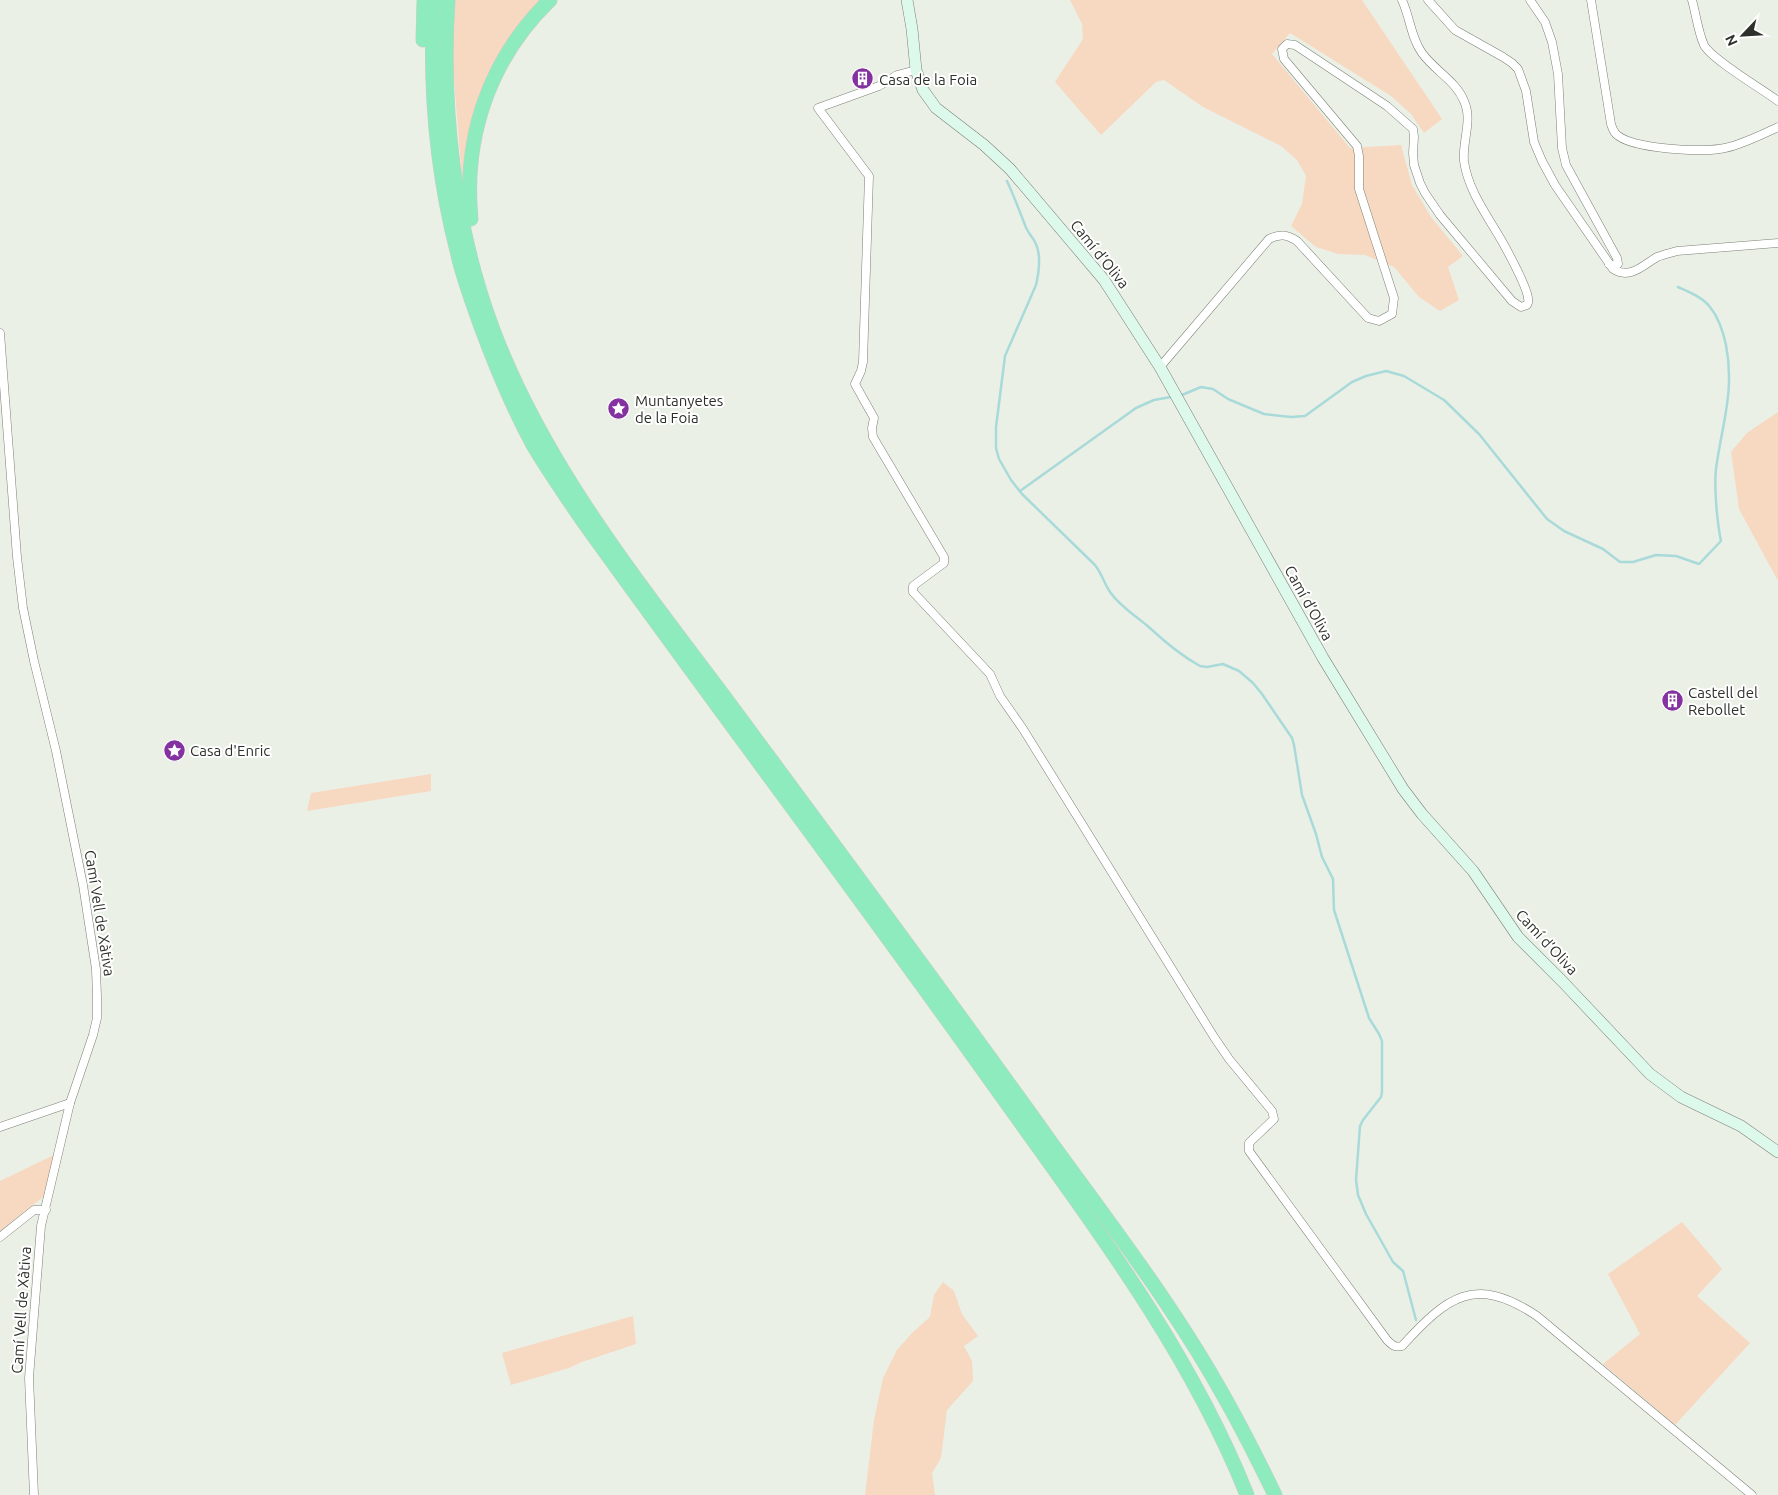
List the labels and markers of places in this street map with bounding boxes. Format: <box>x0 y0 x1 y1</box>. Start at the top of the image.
building icon: Casa de la Foia <box>851 67 875 91</box>
place label: Casa de la Foia <box>879 71 977 88</box>
place label: Muntanyetes de la Foia <box>635 392 723 426</box>
place icon: Muntanyetes de la Foia <box>607 397 631 421</box>
place label: Castell del Rebollet <box>1688 684 1758 718</box>
building icon: Castell del Rebollet <box>1660 689 1684 713</box>
place icon: Casa d'Enric <box>162 738 186 762</box>
place label: Casa d'Enric <box>190 742 270 759</box>

